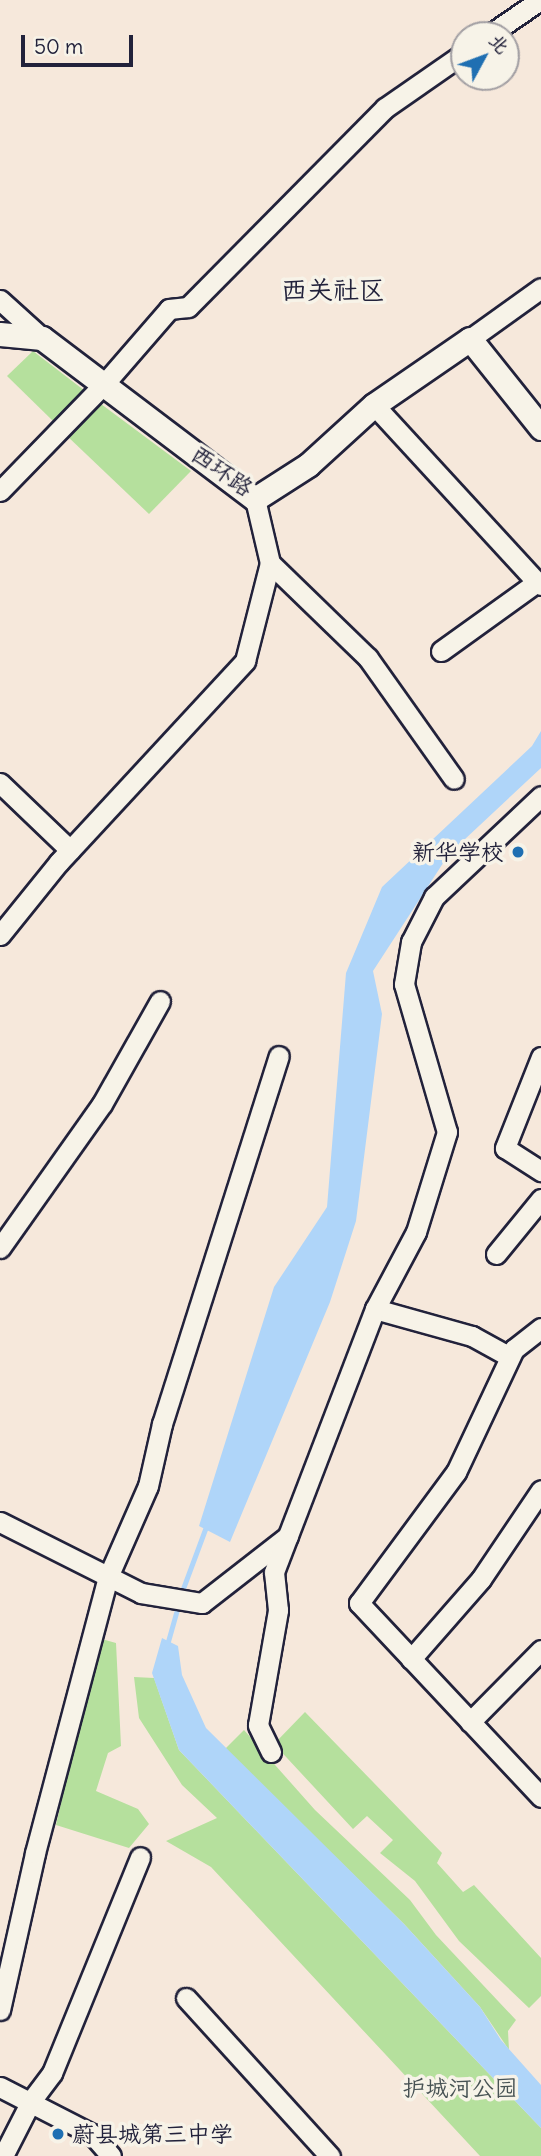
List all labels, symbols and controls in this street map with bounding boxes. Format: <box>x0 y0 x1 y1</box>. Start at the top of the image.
scale bar <box>24 21 136 65</box>
north arrow <box>450 21 520 91</box>
text: 北 <box>484 28 515 59</box>
text: 50 m <box>34 33 83 60</box>
district label: 西关社区 <box>281 274 385 306</box>
street label: 西环路 <box>186 440 258 502</box>
place label: 新华学校 <box>412 838 504 866</box>
marker: 新华学校 <box>510 844 526 860</box>
park label: 护城河公园 <box>403 2074 517 2102</box>
place label: 蔚县城第三中学 <box>72 2120 233 2148</box>
marker: 蔚县城第三中学 <box>50 2126 66 2142</box>

